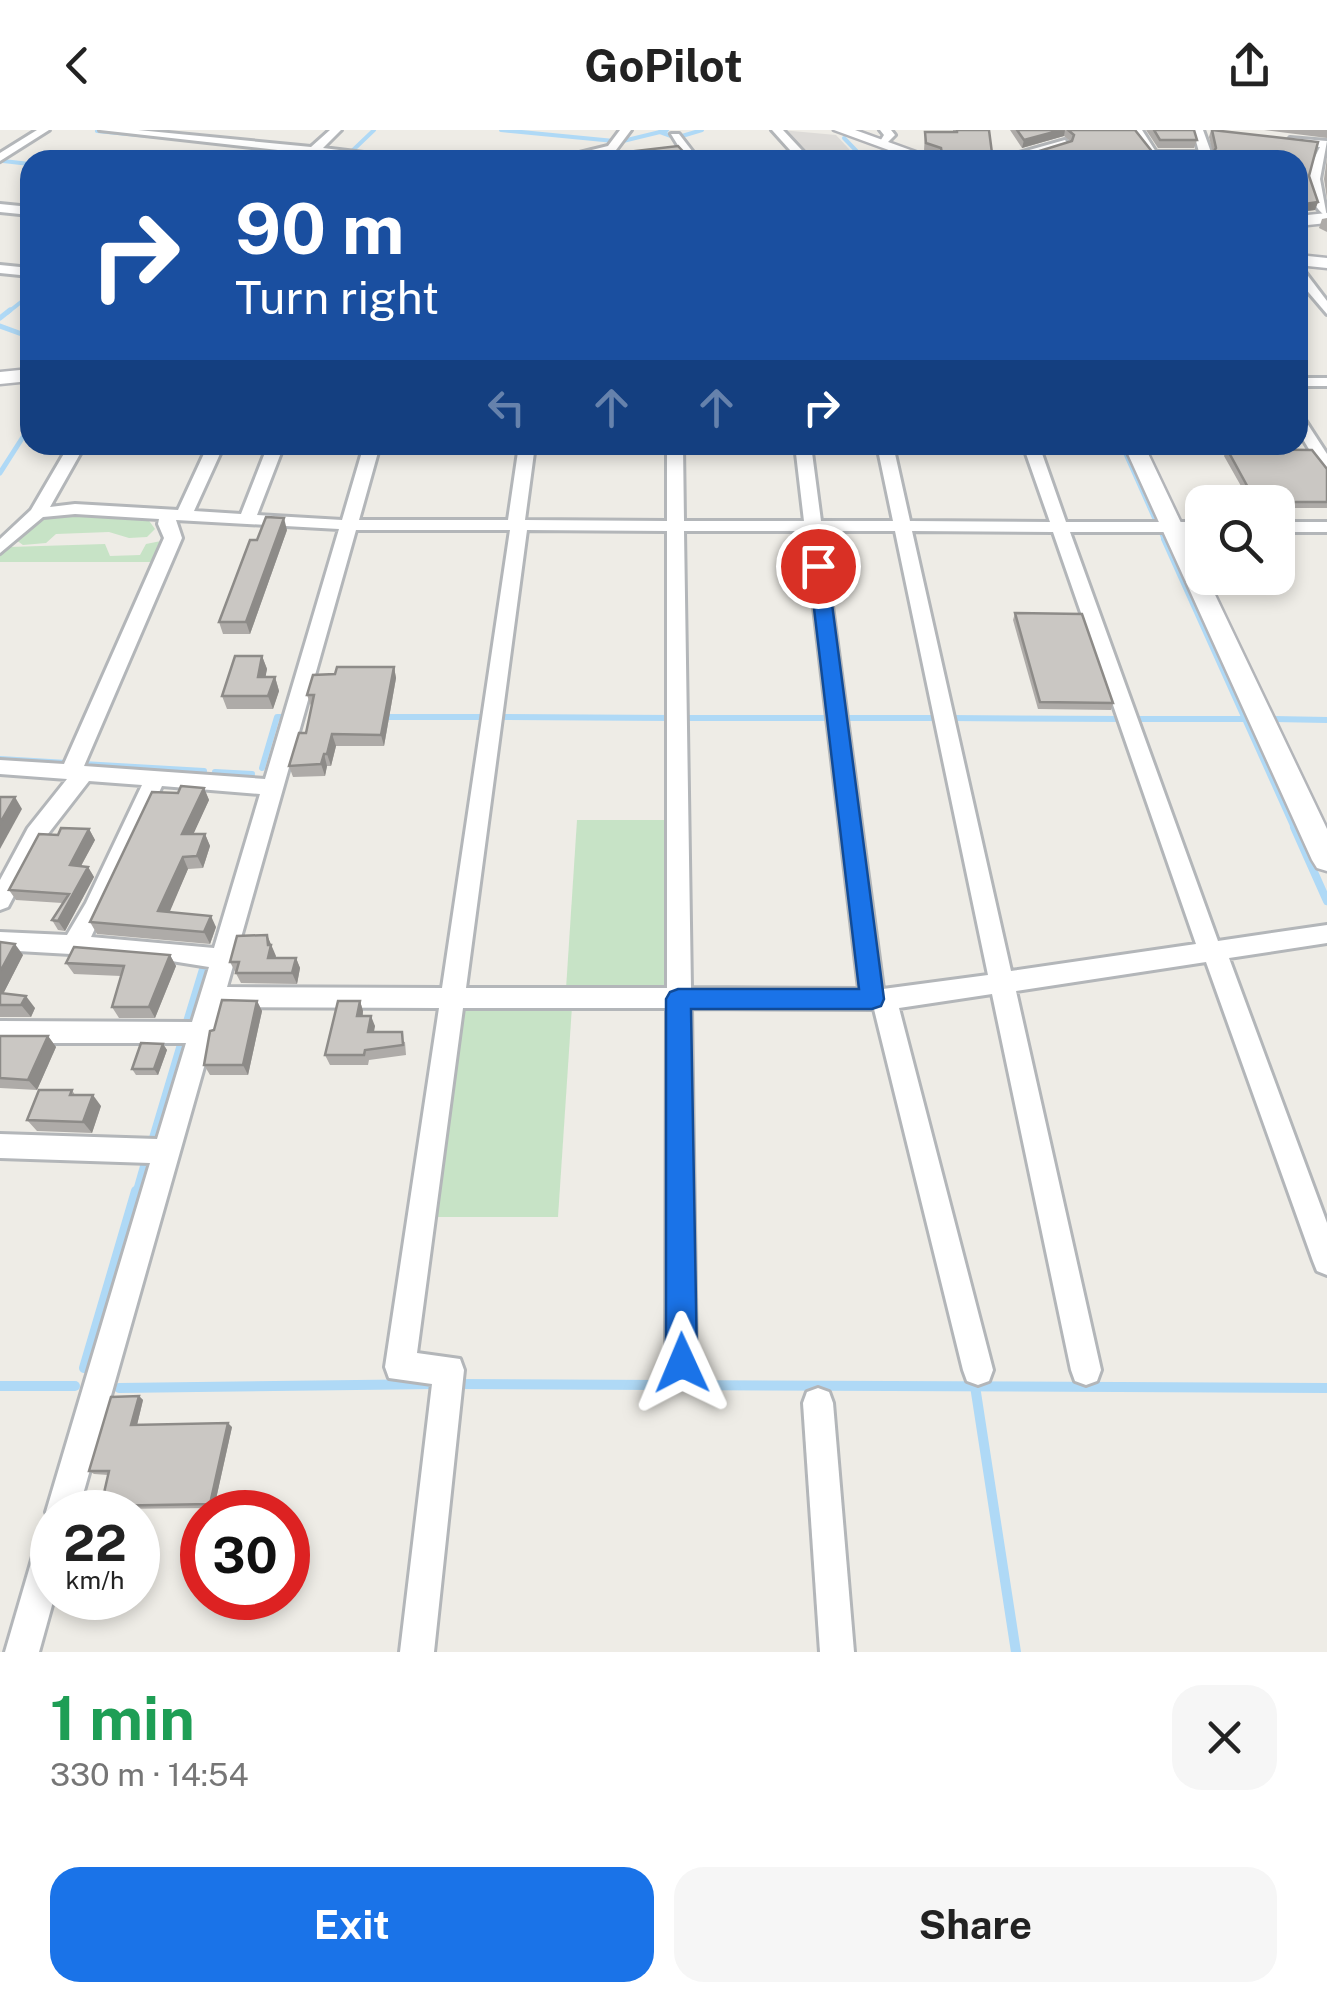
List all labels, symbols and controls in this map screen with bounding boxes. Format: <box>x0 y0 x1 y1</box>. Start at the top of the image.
icon: back <box>50 38 105 93</box>
icon: share <box>1222 38 1277 93</box>
text: GoPilot <box>584 39 743 92</box>
text: 90 m <box>235 187 405 270</box>
icon: right <box>70 190 200 320</box>
text: Turn right <box>235 271 439 324</box>
icon: left <box>479 380 534 435</box>
icon: ahead <box>584 380 639 435</box>
icon: ahead <box>689 380 744 435</box>
icon: right <box>794 380 849 435</box>
map controls <box>1185 485 1295 595</box>
button: search <box>1185 485 1295 595</box>
pin <box>776 524 861 609</box>
icon: arrive <box>791 539 846 594</box>
position arrow <box>630 1311 734 1415</box>
speed limit sign: 30 <box>180 1490 310 1620</box>
text: 22 <box>63 1513 127 1572</box>
text: km/h <box>66 1565 124 1595</box>
text: 1 min <box>50 1683 195 1754</box>
button: close <box>1172 1685 1277 1790</box>
text: 330 m · 14:54 <box>50 1756 249 1793</box>
button: Exit <box>50 1867 654 1982</box>
button: Share <box>674 1867 1277 1982</box>

